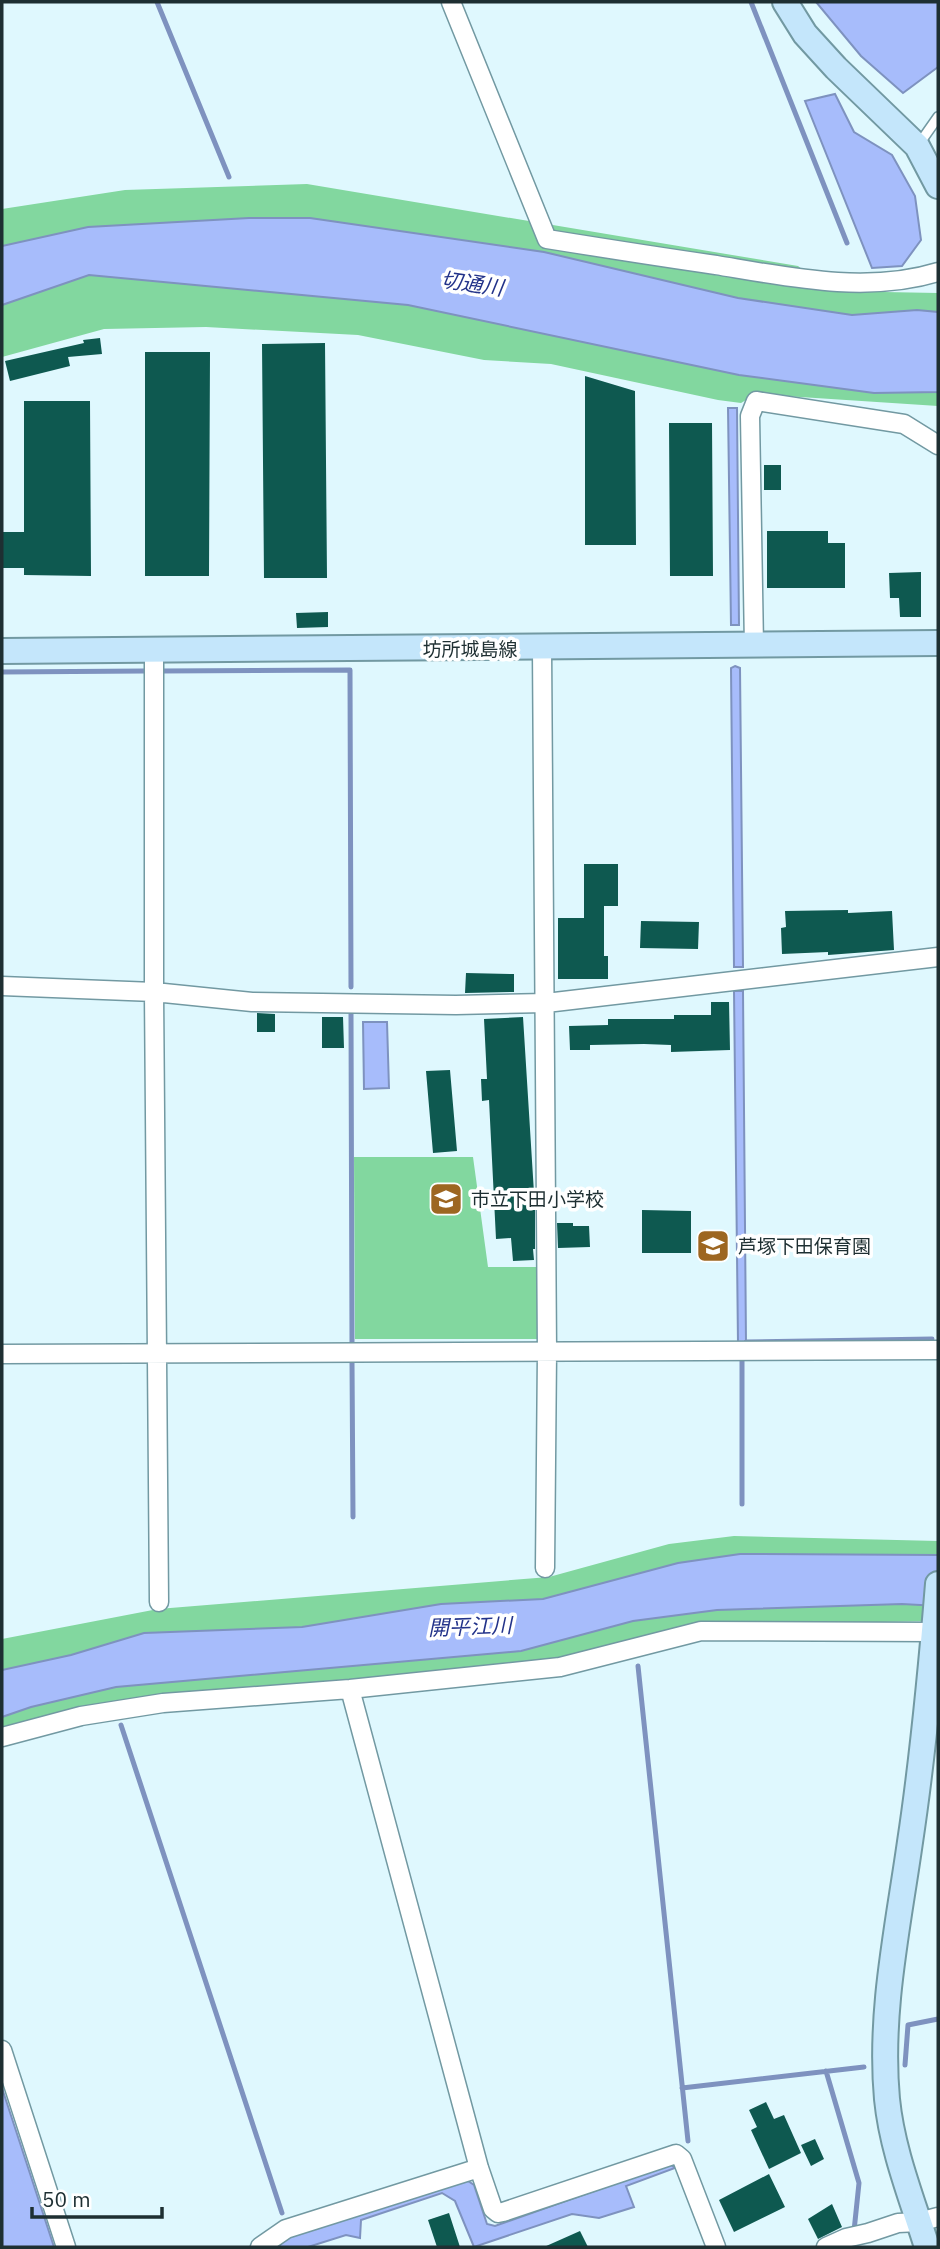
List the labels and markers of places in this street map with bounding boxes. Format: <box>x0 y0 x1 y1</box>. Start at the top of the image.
school or university icon: 市立下田小学校 <box>427 1180 465 1218</box>
place label: 市立下田小学校 <box>471 1187 604 1211</box>
school or university icon: 芦塚下田保育園 <box>694 1227 732 1265</box>
place label: 芦塚下田保育園 <box>738 1234 871 1258</box>

